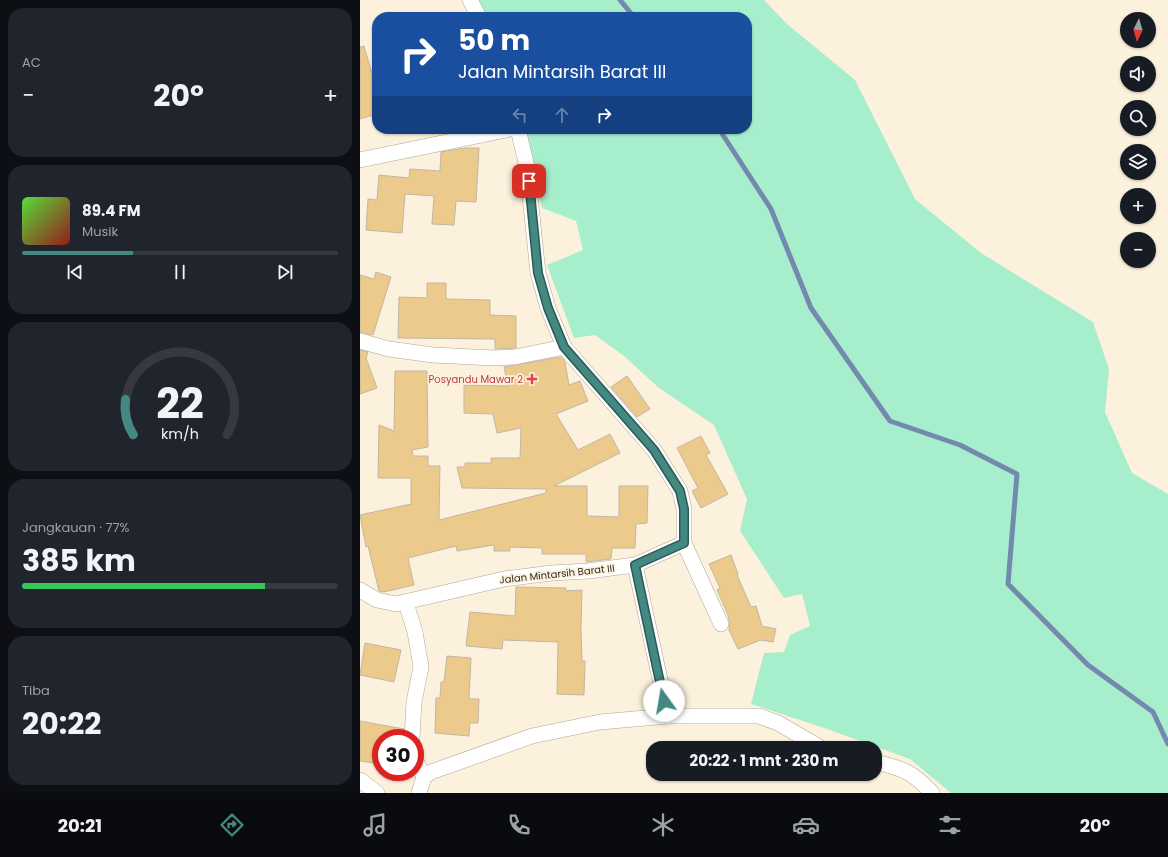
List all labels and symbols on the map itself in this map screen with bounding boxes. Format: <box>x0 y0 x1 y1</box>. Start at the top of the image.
north arrow <box>1120 12 1156 48</box>
pin <box>512 164 546 198</box>
place label: Posyandu Mawar 2 <box>428 372 523 387</box>
marker: Posyandu Mawar 2 <box>526 373 538 385</box>
street label: Jalan Mintarsih Barat III <box>499 560 615 588</box>
position arrow <box>643 680 685 722</box>
speed limit sign: 30 <box>372 729 424 781</box>

